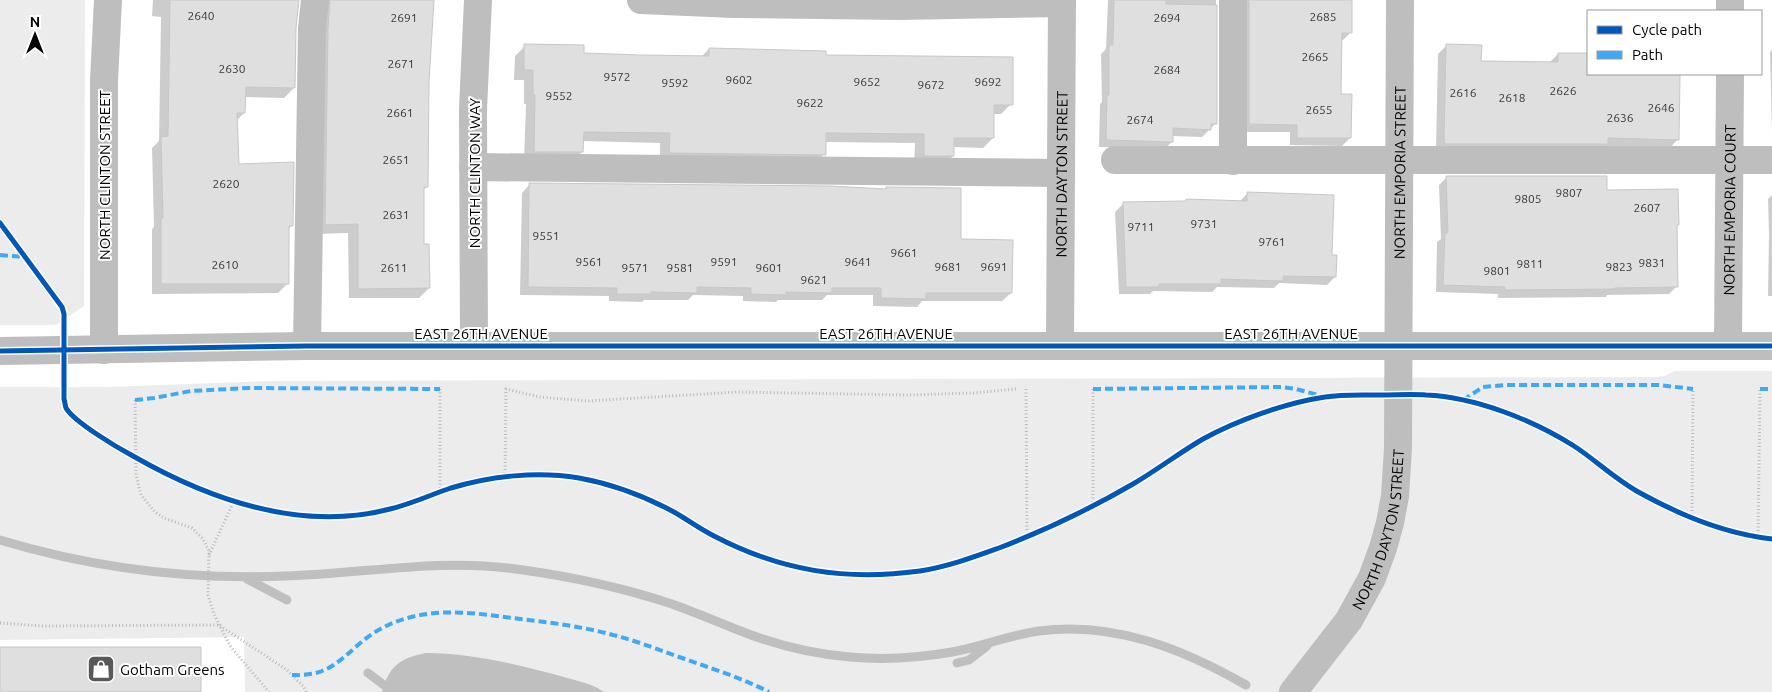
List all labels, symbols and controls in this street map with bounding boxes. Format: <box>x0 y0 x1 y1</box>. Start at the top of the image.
house number: 2640 <box>187 9 215 22</box>
north arrow <box>10 10 60 60</box>
house number: 2685 <box>1309 10 1337 23</box>
legend <box>1587 10 1762 75</box>
house number: 2691 <box>390 11 418 24</box>
house number: 2694 <box>1153 11 1181 24</box>
text: N <box>30 14 40 30</box>
text: Cycle path <box>1632 21 1702 38</box>
text: Path <box>1632 46 1663 63</box>
house number: 2665 <box>1301 50 1329 63</box>
house number: 2671 <box>387 57 415 70</box>
house number: 2630 <box>218 62 246 75</box>
house number: 2684 <box>1153 63 1181 76</box>
house number: 9572 <box>603 70 631 83</box>
house number: 9602 <box>725 73 753 86</box>
house number: 9652 <box>853 75 881 88</box>
house number: 9692 <box>974 75 1002 88</box>
house number: 9592 <box>661 76 689 89</box>
house number: 9672 <box>917 78 945 91</box>
house number: 2626 <box>1549 84 1577 97</box>
street label: NORTH EMPORIA STREET <box>1390 85 1408 259</box>
house number: 2616 <box>1449 86 1477 99</box>
street label: NORTH CLINTON STREET <box>96 89 113 260</box>
house number: 9552 <box>545 89 573 102</box>
street label: NORTH DAYTON STREET <box>1052 90 1070 257</box>
house number: 2618 <box>1498 91 1526 104</box>
house number: 9622 <box>796 96 824 109</box>
street label: NORTH CLINTON WAY <box>466 98 483 248</box>
house number: 2646 <box>1647 101 1675 114</box>
house number: 2655 <box>1305 103 1333 116</box>
house number: 2661 <box>386 106 414 119</box>
house number: 2636 <box>1606 111 1634 124</box>
house number: 2674 <box>1126 113 1154 126</box>
street label: NORTH EMPORIA COURT <box>1720 124 1738 296</box>
house number: 2651 <box>382 153 410 166</box>
house number: 2620 <box>212 177 240 190</box>
house number: 9807 <box>1555 186 1583 199</box>
house number: 9805 <box>1514 192 1542 205</box>
house number: 2607 <box>1633 201 1661 214</box>
house number: 2631 <box>382 208 410 221</box>
house number: 9731 <box>1190 217 1218 230</box>
house number: 9711 <box>1127 220 1155 233</box>
house number: 9551 <box>532 229 560 242</box>
house number: 9761 <box>1258 235 1286 248</box>
house number: 9661 <box>890 246 918 259</box>
house number: 9561 <box>575 255 603 268</box>
house number: 9591 <box>710 255 738 268</box>
house number: 9641 <box>844 255 872 268</box>
house number: 9831 <box>1638 256 1666 269</box>
house number: 9811 <box>1516 257 1544 270</box>
house number: 2610 <box>211 258 239 271</box>
house number: 9681 <box>934 260 962 273</box>
house number: 9691 <box>980 260 1008 273</box>
house number: 9823 <box>1605 260 1633 273</box>
house number: 2611 <box>380 261 408 274</box>
house number: 9571 <box>621 261 649 274</box>
house number: 9581 <box>666 261 694 274</box>
house number: 9601 <box>755 261 783 274</box>
house number: 9801 <box>1483 264 1511 277</box>
house number: 9621 <box>800 273 828 286</box>
street label: EAST 26TH AVENUE <box>414 325 548 342</box>
street label: EAST 26TH AVENUE <box>819 325 953 342</box>
street label: EAST 26TH AVENUE <box>1224 325 1358 342</box>
street label: NORTH DAYTON STREET <box>1348 448 1406 612</box>
shop icon: Gotham Greens <box>86 654 116 684</box>
place label: Gotham Greens <box>120 661 225 678</box>

